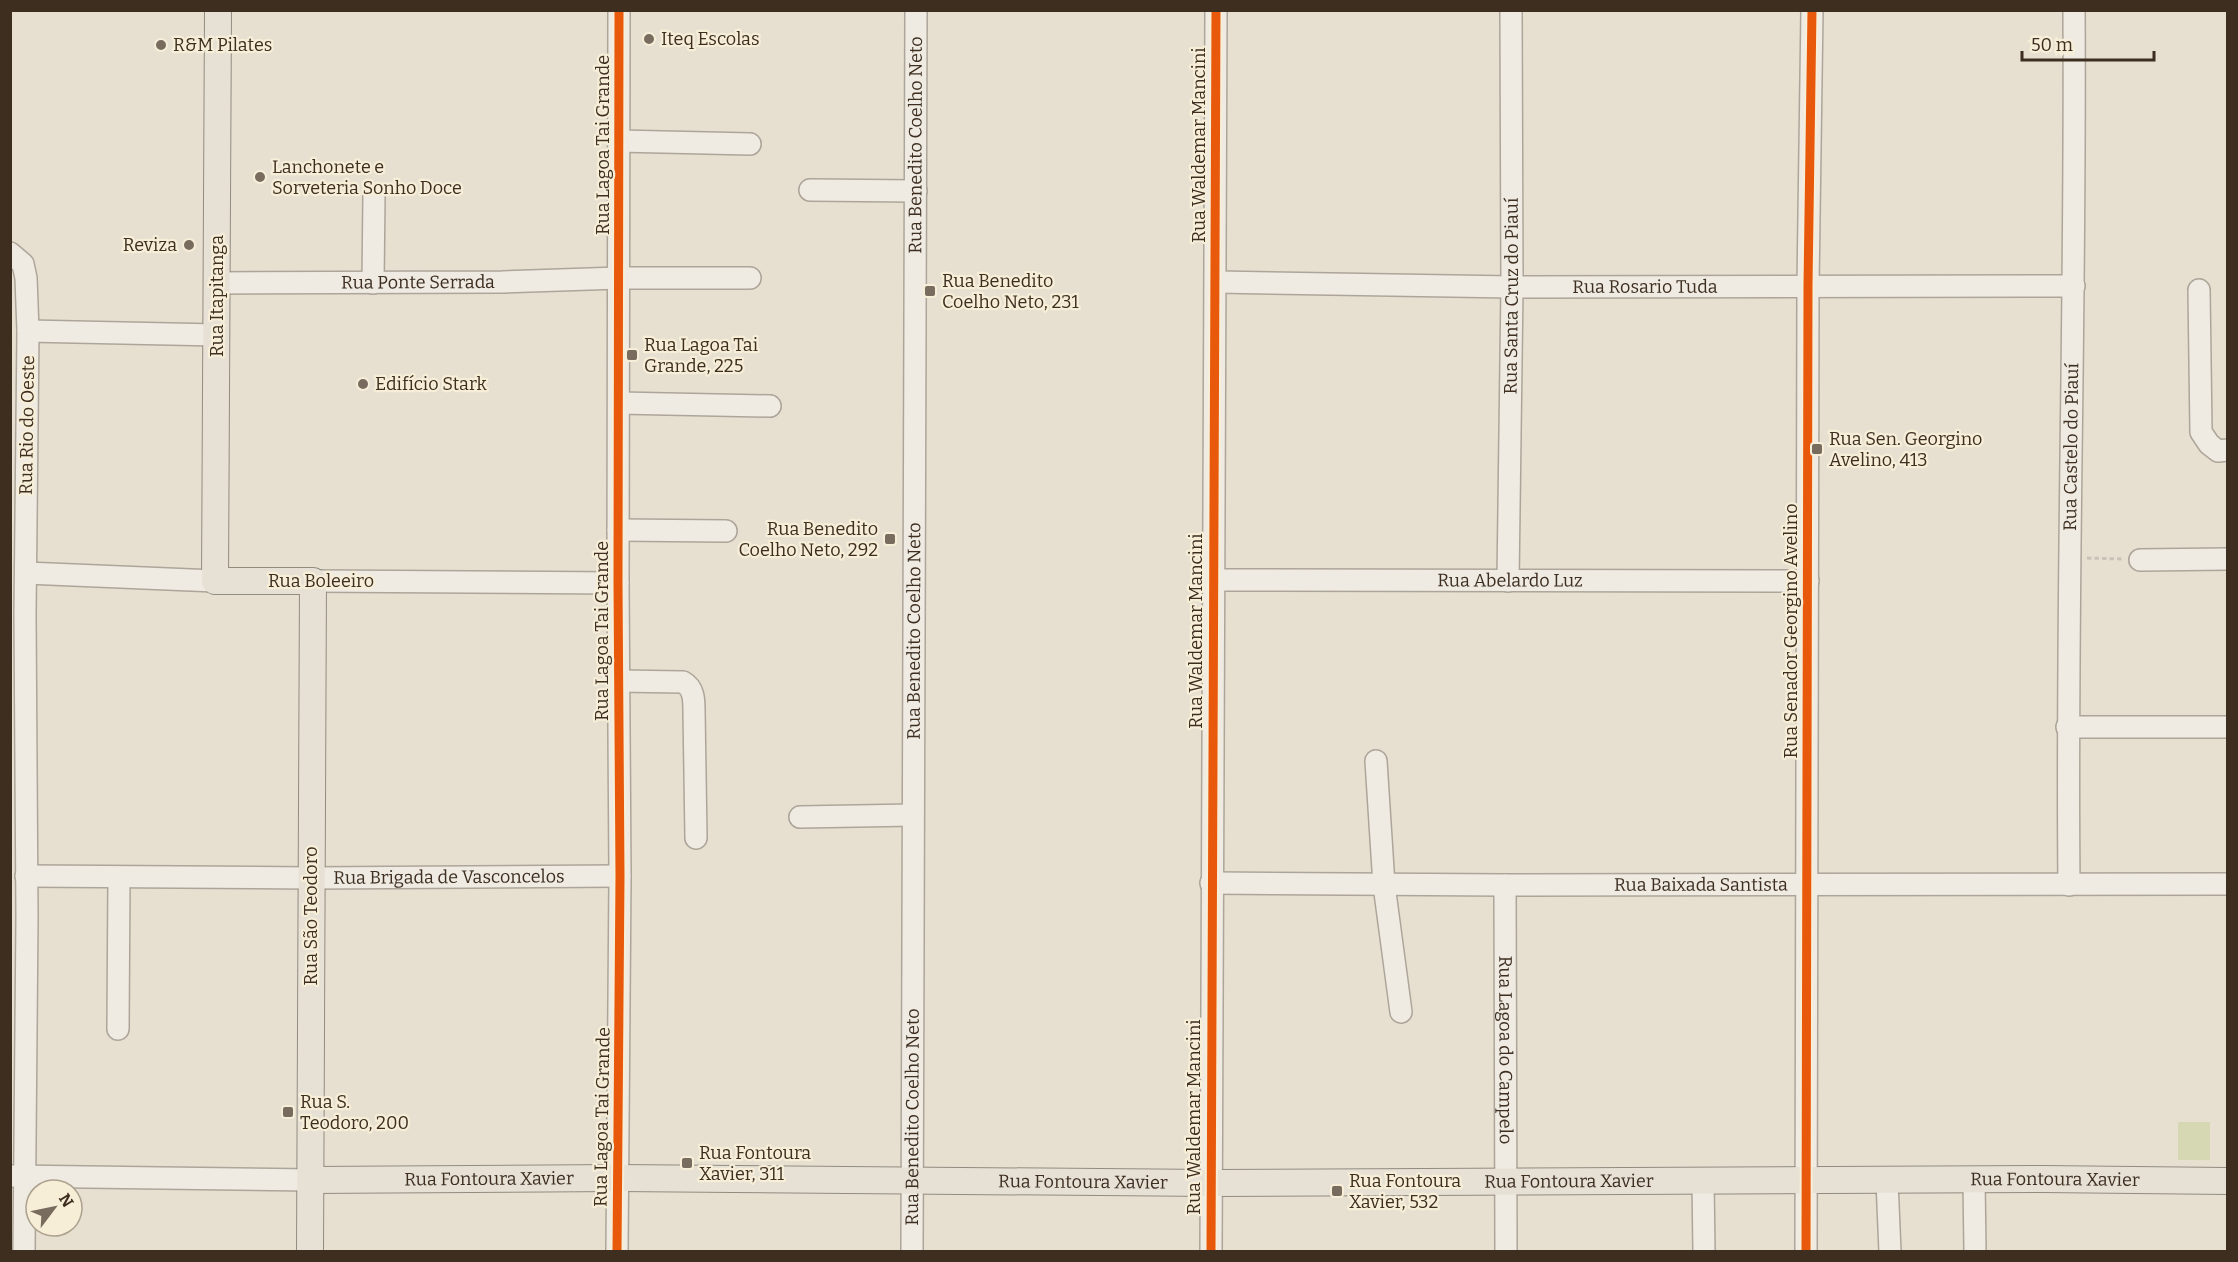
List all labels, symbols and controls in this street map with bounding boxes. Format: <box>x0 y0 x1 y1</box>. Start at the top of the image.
scale bar <box>2022 24 2154 62</box>
place label: Iteq Escolas <box>661 28 760 50</box>
marker: Iteq Escolas <box>642 32 656 46</box>
place label: R&M Pilates <box>173 34 272 56</box>
text: 50 m <box>2031 34 2073 56</box>
street label: Rua Benedito Coelho Neto <box>904 36 927 254</box>
marker: R&M Pilates <box>154 38 168 52</box>
street label: Rua Waldemar Mancini <box>1188 47 1210 243</box>
street label: Rua Lagoa Tai Grande <box>592 55 614 235</box>
place label: Lanchonete e Sorveteria Sonho Doce <box>272 156 462 199</box>
marker: Lanchonete e Sorveteria Sonho Doce <box>253 170 267 184</box>
street label: Rua Santa Cruz do Piauí <box>1500 197 1523 394</box>
place label: Reviza <box>123 234 177 256</box>
street label: Rua Itapitanga <box>206 235 228 357</box>
marker: Reviza <box>182 238 196 252</box>
place label: Rua Benedito Coelho Neto, 231 <box>942 270 1079 313</box>
street label: Rua Ponte Serrada <box>341 271 495 294</box>
street label: Rua Rosario Tuda <box>1572 276 1718 298</box>
marker: Rua Benedito Coelho Neto, 231 <box>923 284 937 298</box>
place label: Rua Lagoa Tai Grande, 225 <box>644 334 758 377</box>
marker: Rua Lagoa Tai Grande, 225 <box>625 348 639 362</box>
street label: Rua Rio do Oeste <box>15 355 39 495</box>
street label: Rua Castelo do Piauí <box>2059 362 2083 531</box>
place label: Edifício Stark <box>375 373 488 395</box>
marker: Edifício Stark <box>356 377 370 391</box>
place label: Rua Sen. Georgino Avelino, 413 <box>1829 428 1982 471</box>
marker: Rua Sen. Georgino Avelino, 413 <box>1810 442 1824 456</box>
street label: Rua Senador Georgino Avelino <box>1780 503 1802 759</box>
place label: Rua Benedito Coelho Neto, 292 <box>738 518 878 561</box>
street label: Rua Benedito Coelho Neto <box>903 522 925 740</box>
marker: Rua Benedito Coelho Neto, 292 <box>883 532 897 546</box>
street label: Rua Waldemar Mancini <box>1185 533 1207 729</box>
street label: Rua Lagoa Tai Grande <box>591 541 613 721</box>
street label: Rua Abelardo Luz <box>1437 569 1583 592</box>
street label: Rua Boleeiro <box>268 570 374 592</box>
street label: Rua São Teodoro <box>300 846 322 986</box>
street label: Rua Brigada de Vasconcelos <box>333 865 565 889</box>
street label: Rua Baixada Santista <box>1614 874 1788 896</box>
street label: Rua Lagoa do Campelo <box>1494 956 1517 1144</box>
street label: Rua Benedito Coelho Neto <box>901 1008 924 1226</box>
street label: Rua Waldemar Mancini <box>1183 1019 1205 1215</box>
street label: Rua Lagoa Tai Grande <box>589 1027 615 1207</box>
place label: Rua S. Teodoro, 200 <box>300 1091 409 1134</box>
marker: Rua S. Teodoro, 200 <box>281 1105 295 1119</box>
place label: Rua Fontoura Xavier, 311 <box>699 1142 811 1185</box>
marker: Rua Fontoura Xavier, 311 <box>680 1156 694 1170</box>
street label: Rua Fontoura Xavier <box>404 1167 574 1190</box>
street label: Rua Fontoura Xavier <box>1970 1168 2140 1191</box>
street label: Rua Fontoura Xavier <box>998 1170 1168 1194</box>
place label: Rua Fontoura Xavier, 532 <box>1349 1170 1461 1213</box>
street label: Rua Fontoura Xavier <box>1484 1170 1654 1193</box>
north arrow <box>24 1178 84 1238</box>
marker: Rua Fontoura Xavier, 532 <box>1330 1184 1344 1198</box>
text: N <box>55 1190 78 1211</box>

